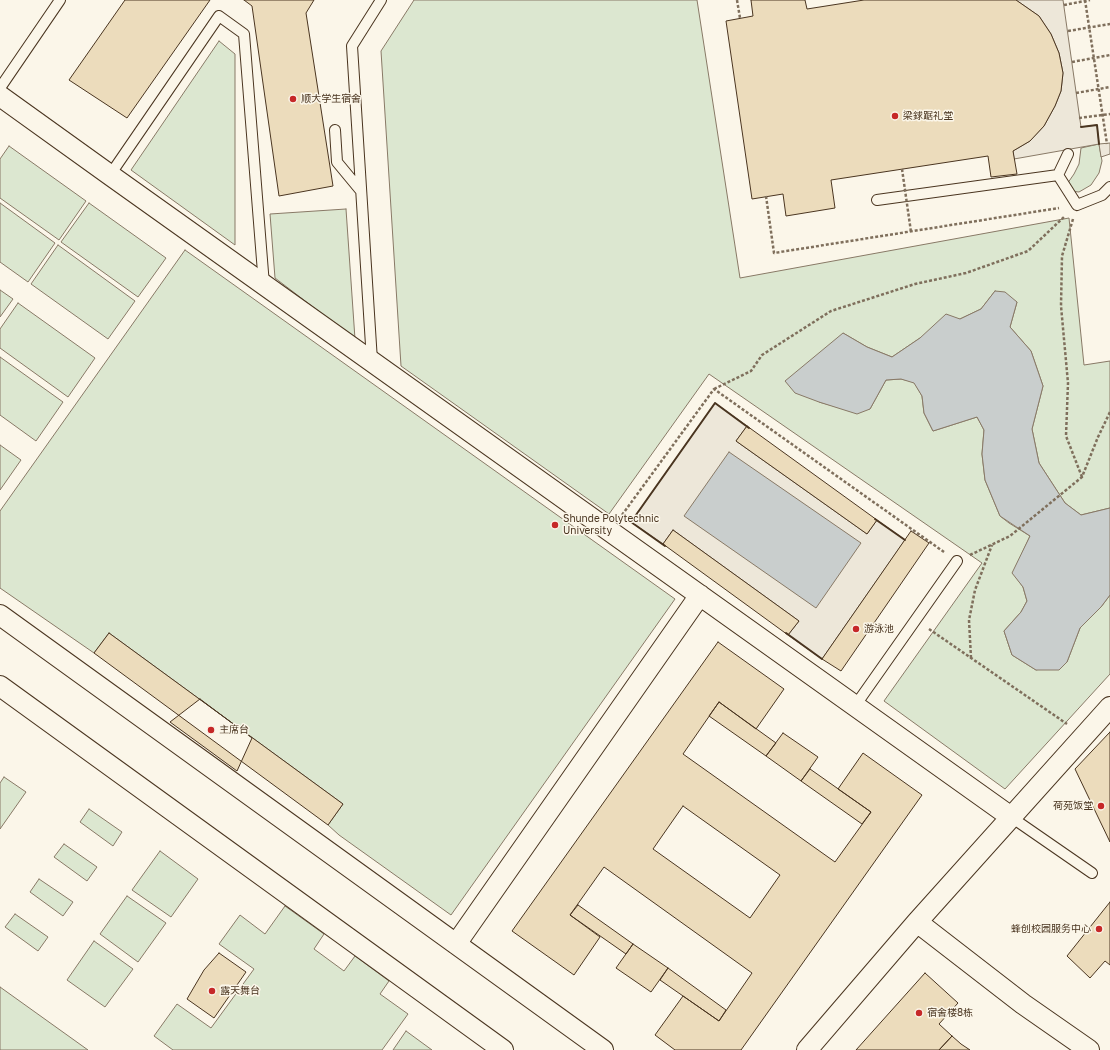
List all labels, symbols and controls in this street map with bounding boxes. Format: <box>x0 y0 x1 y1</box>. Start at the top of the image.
place label: 顺大学生宿舍 <box>301 93 361 105</box>
marker: 顺大学生宿舍 <box>288 94 298 104</box>
place label: 梁銶踞礼堂 <box>903 110 953 122</box>
marker: 梁銶踞礼堂 <box>890 111 900 121</box>
place label: Shunde Polytechnic University <box>563 513 659 536</box>
marker: Shunde Polytechnic University <box>550 520 560 530</box>
place label: 游泳池 <box>864 623 894 635</box>
marker: 游泳池 <box>851 624 861 634</box>
place label: 主席台 <box>219 724 249 736</box>
marker: 主席台 <box>206 725 216 735</box>
place label: 荷苑饭堂 <box>1053 800 1093 812</box>
marker: 荷苑饭堂 <box>1096 801 1106 811</box>
place label: 蜂创校园服务中心 <box>1011 923 1091 935</box>
marker: 蜂创校园服务中心 <box>1094 924 1104 934</box>
place label: 露天舞台 <box>220 985 260 997</box>
marker: 露天舞台 <box>207 986 217 996</box>
place label: 宿舍楼8栋 <box>927 1007 973 1019</box>
marker: 宿舍楼8栋 <box>914 1008 924 1018</box>

